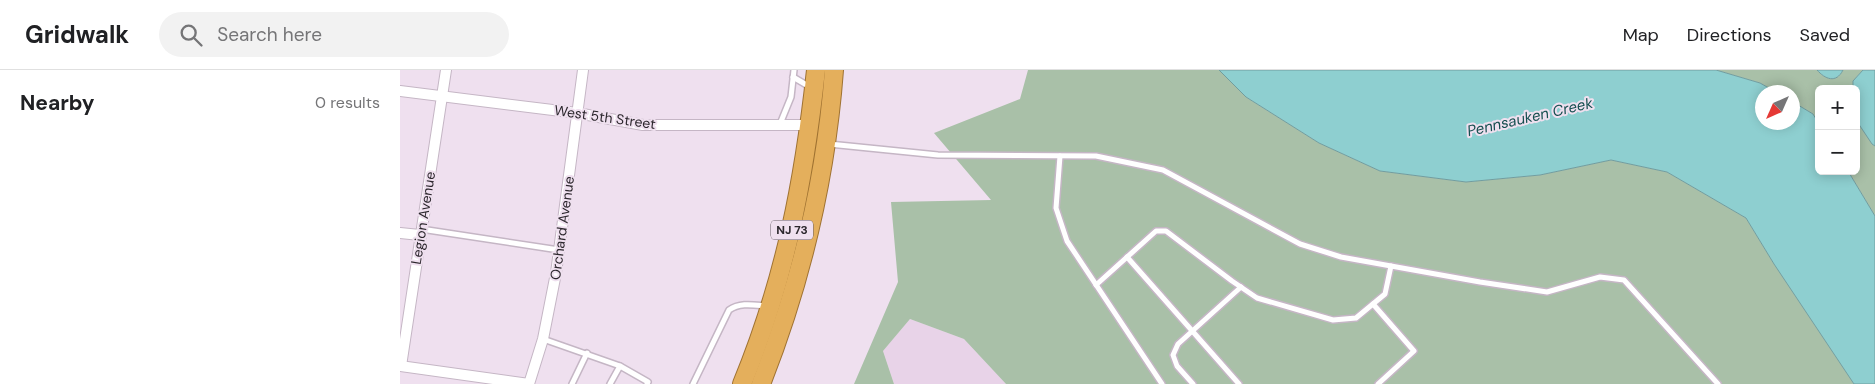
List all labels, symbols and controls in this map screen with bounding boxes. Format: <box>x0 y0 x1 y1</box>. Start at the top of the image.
search box <box>159 12 509 57</box>
text: Gridwalk <box>25 19 129 50</box>
icon: search <box>177 21 205 49</box>
text: Search here <box>217 22 322 47</box>
text: Map <box>1623 23 1659 47</box>
text: Directions <box>1687 23 1772 47</box>
text: Saved <box>1800 23 1850 47</box>
north arrow <box>1755 85 1800 130</box>
map controls <box>1815 85 1860 175</box>
button: + <box>1815 85 1860 130</box>
text: Nearby <box>20 89 94 117</box>
text: 0 results <box>315 92 380 113</box>
water label: Pennsauken Creek <box>1465 93 1595 141</box>
street label: West 5th Street <box>553 101 657 133</box>
button: − <box>1815 130 1860 175</box>
street label: Legion Avenue <box>407 170 439 266</box>
street label: Orchard Avenue <box>546 175 578 281</box>
road number: NJ 73 <box>771 220 813 240</box>

